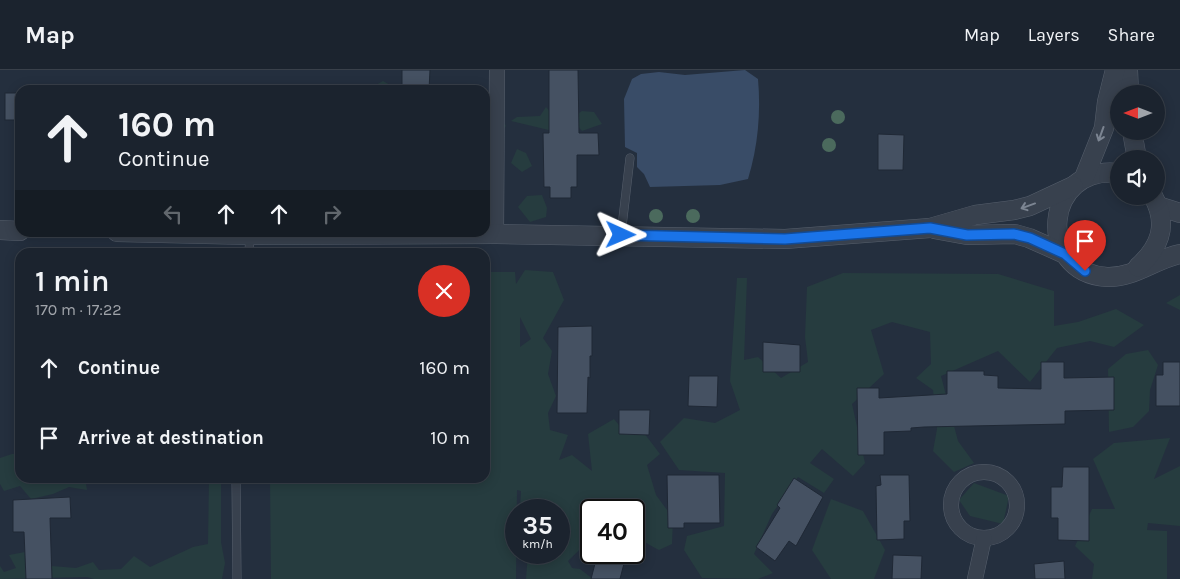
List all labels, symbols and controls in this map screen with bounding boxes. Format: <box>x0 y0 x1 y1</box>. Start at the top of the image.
text: Map <box>25 21 75 49</box>
text: Map <box>964 24 1000 46</box>
text: Layers <box>1028 24 1080 46</box>
text: Share <box>1108 24 1155 46</box>
north arrow <box>1110 85 1165 140</box>
map controls <box>1110 85 1165 205</box>
text: 160 m <box>118 104 216 145</box>
icon: ahead <box>35 105 100 170</box>
one-way arrow <box>1096 126 1105 142</box>
text: Continue <box>118 146 210 172</box>
button: sound <box>1110 150 1165 205</box>
icon: left <box>159 200 187 228</box>
icon: ahead <box>212 200 240 228</box>
icon: ahead <box>265 200 293 228</box>
icon: right <box>318 200 346 228</box>
one-way arrow <box>1021 202 1036 211</box>
position arrow <box>594 208 646 260</box>
pin <box>1064 220 1106 271</box>
icon: arrive <box>1071 227 1099 255</box>
text: 1 min <box>35 263 109 299</box>
button: close <box>418 265 470 317</box>
text: 170 m · 17:22 <box>35 300 122 319</box>
icon: ahead <box>35 354 63 382</box>
text: Continue <box>78 357 160 379</box>
text: 160 m <box>419 357 470 379</box>
icon: arrive <box>35 424 63 452</box>
text: Arrive at destination <box>78 427 264 449</box>
text: 10 m <box>430 427 470 449</box>
speed limit sign: 40 <box>580 499 645 564</box>
text: 35 <box>522 511 553 540</box>
text: km/h <box>522 537 553 551</box>

